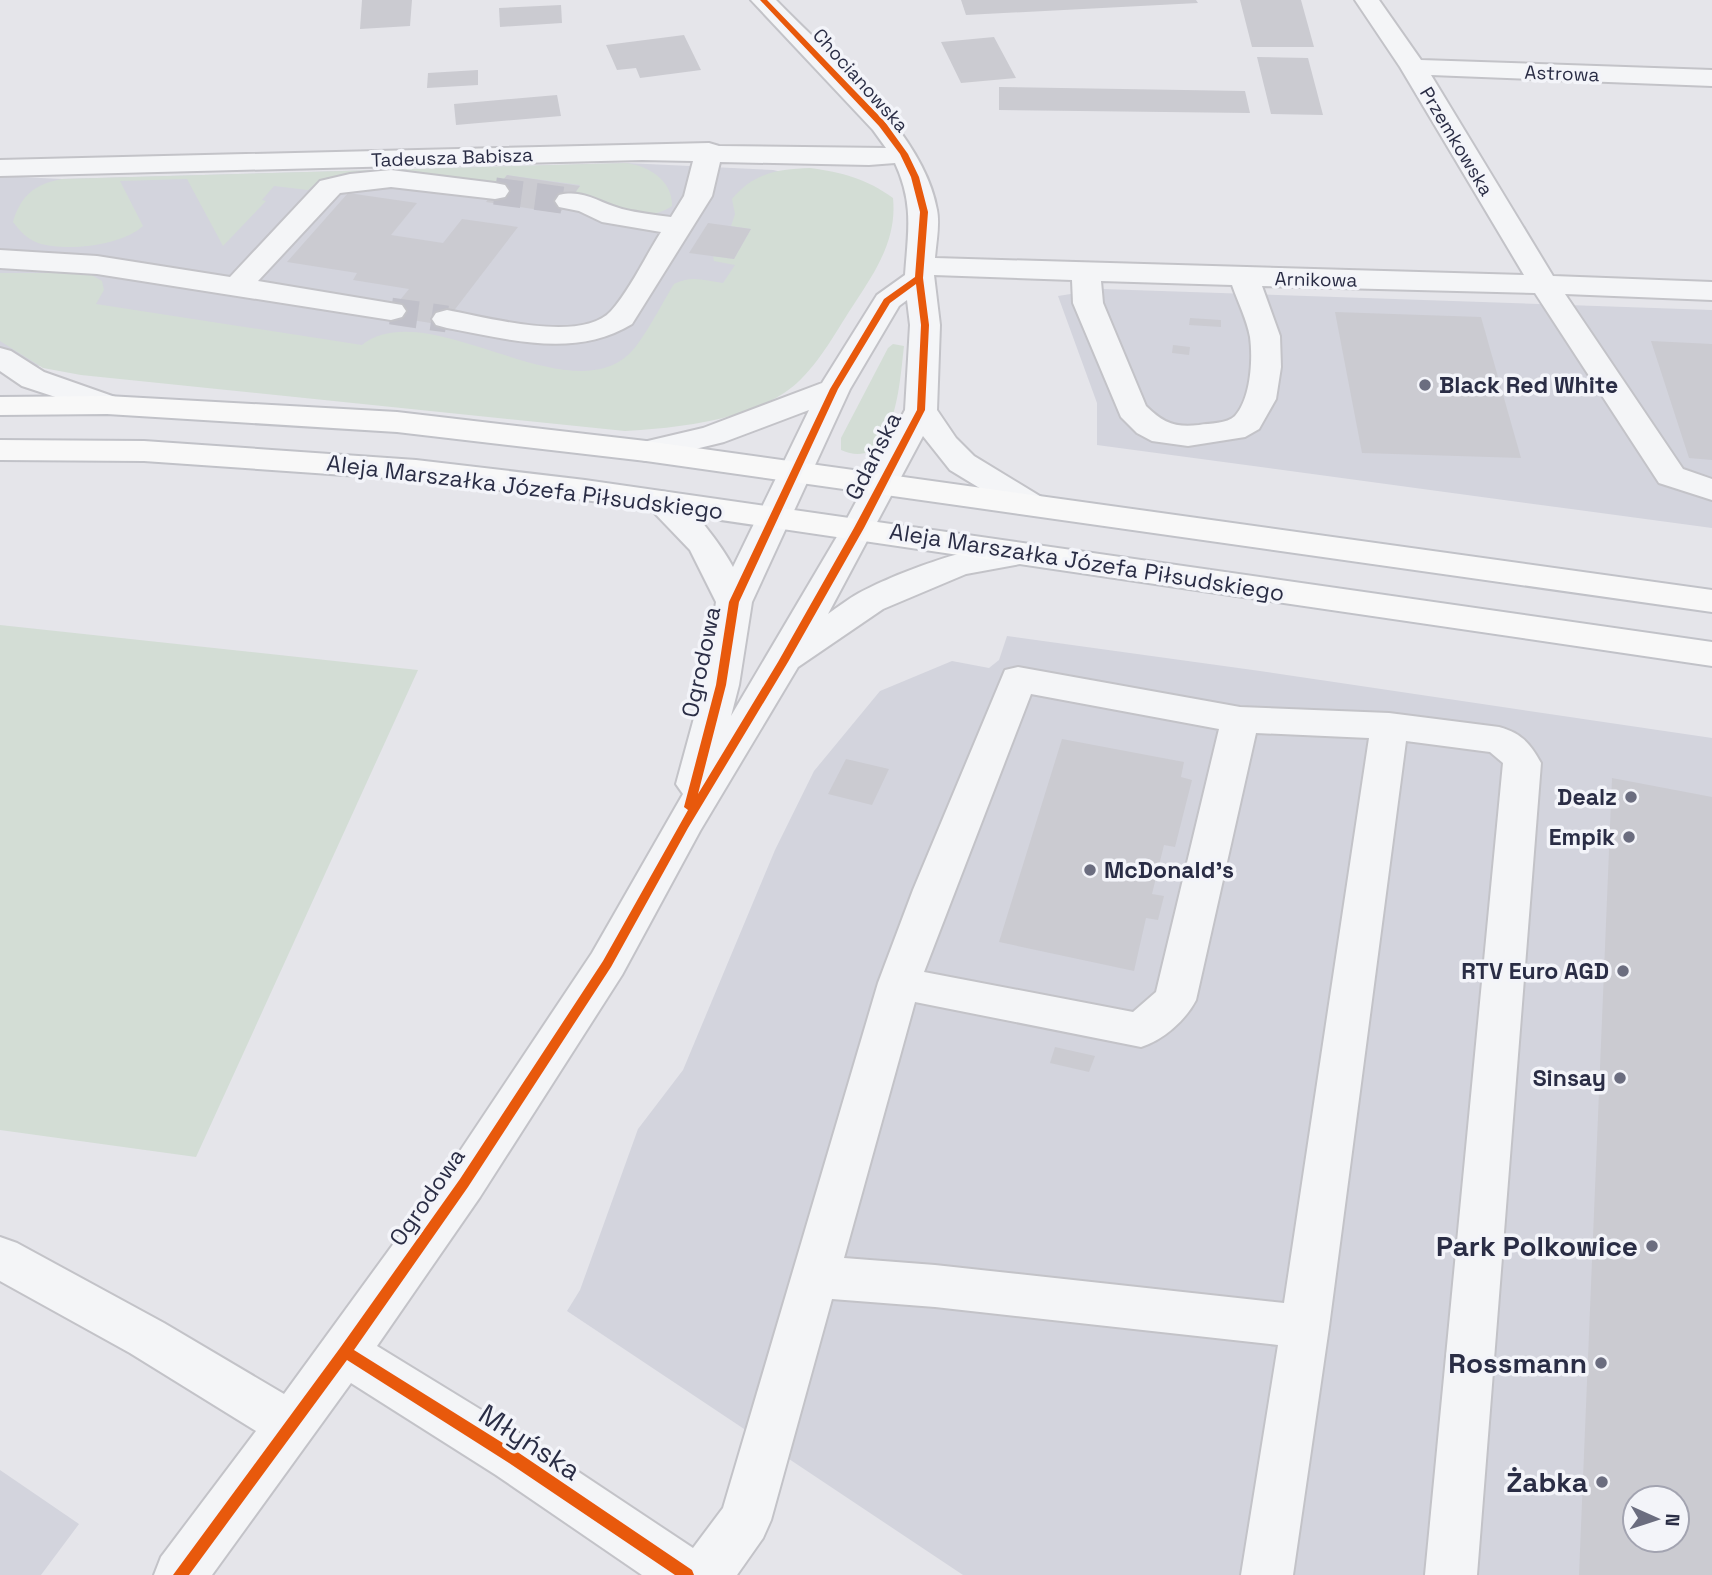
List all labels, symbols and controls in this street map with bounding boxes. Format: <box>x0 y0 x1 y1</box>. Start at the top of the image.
street label: Chocianowska <box>807 23 914 138</box>
street label: Astrowa <box>1524 60 1600 87</box>
street label: Przemkowska <box>1414 82 1499 200</box>
street label: Tadeusza Babisza <box>371 142 534 173</box>
street label: Arnikowa <box>1274 266 1358 293</box>
place label: Black Red White <box>1439 370 1618 400</box>
marker: Black Red White <box>1417 377 1433 393</box>
street label: Gdańska <box>838 407 908 505</box>
street label: Aleja Marszałka Józefa Piłsudskiego <box>325 448 725 526</box>
street label: Aleja Marszałka Józefa Piłsudskiego <box>887 516 1287 608</box>
street label: Ogrodowa <box>675 604 727 720</box>
place label: Dealz <box>1557 782 1617 812</box>
marker: Dealz <box>1623 789 1639 805</box>
place label: Empik <box>1549 822 1615 852</box>
marker: Empik <box>1621 829 1637 845</box>
place label: McDonald's <box>1104 855 1234 885</box>
marker: McDonald's <box>1082 862 1098 878</box>
place label: RTV Euro AGD <box>1461 956 1609 986</box>
marker: RTV Euro AGD <box>1615 963 1631 979</box>
place label: Sinsay <box>1533 1063 1606 1093</box>
marker: Sinsay <box>1612 1070 1628 1086</box>
street label: Ogrodowa <box>382 1142 472 1252</box>
place label: Park Polkowice <box>1436 1228 1638 1264</box>
marker: Park Polkowice <box>1644 1238 1660 1254</box>
place label: Rossmann <box>1448 1345 1587 1381</box>
marker: Rossmann <box>1593 1355 1609 1371</box>
street label: Młyńska <box>472 1396 588 1488</box>
place label: Żabka <box>1506 1464 1588 1500</box>
marker: Żabka <box>1594 1474 1610 1490</box>
north arrow <box>1621 1484 1691 1554</box>
text: N <box>1660 1513 1685 1527</box>

